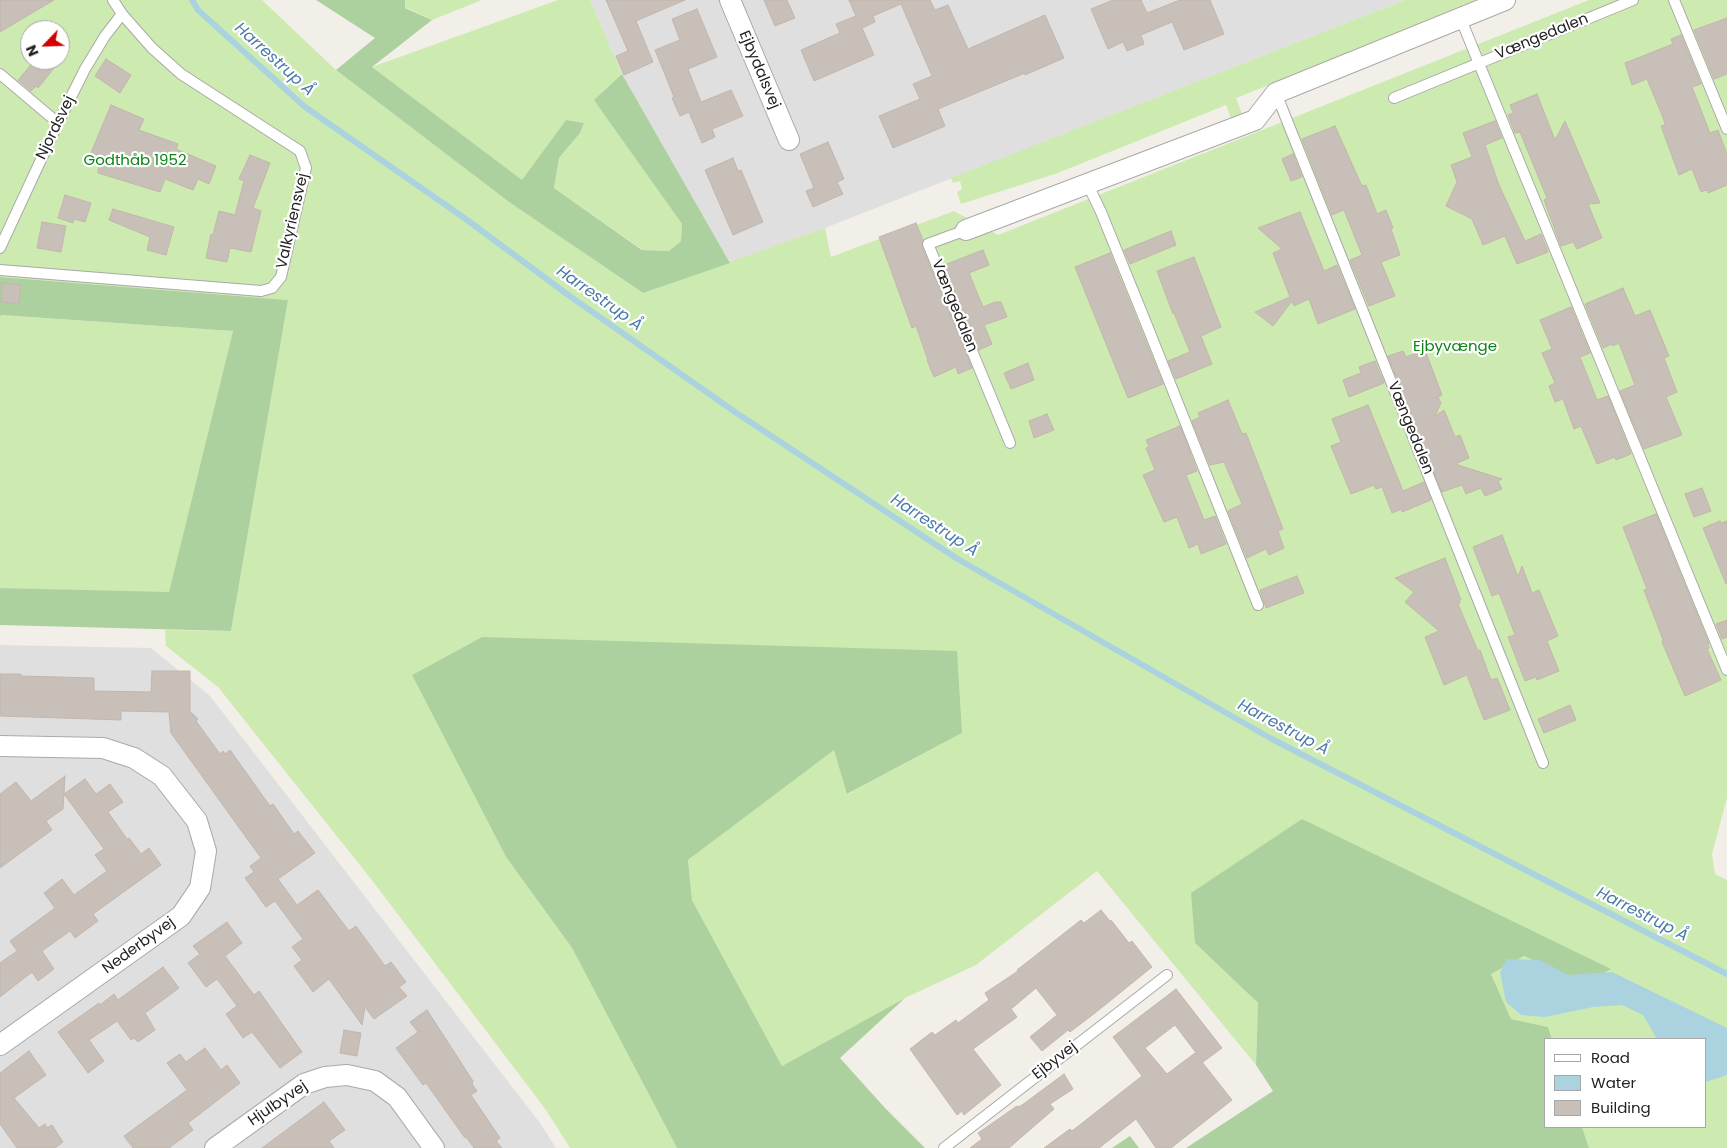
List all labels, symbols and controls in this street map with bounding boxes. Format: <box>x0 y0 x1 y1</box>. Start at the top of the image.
street label: Vængedalen <box>1493 10 1591 64</box>
water label: Harrestrup Å <box>230 19 318 101</box>
north arrow <box>20 20 70 70</box>
street label: Ejbydalsvej <box>734 28 784 112</box>
text: N <box>21 42 43 60</box>
street label: Njordsvej <box>33 93 79 163</box>
park label: Godthåb 1952 <box>83 152 187 170</box>
street label: Valkyriensvej <box>273 171 313 271</box>
street label: Vængedalen <box>927 257 981 355</box>
water label: Harrestrup Å <box>552 262 646 336</box>
park label: Ejbyvænge <box>1413 338 1497 356</box>
street label: Vængedalen <box>1383 379 1437 477</box>
water label: Harrestrup Å <box>887 491 981 561</box>
water label: Harrestrup Å <box>1234 696 1332 760</box>
water label: Harrestrup Å <box>1593 884 1691 946</box>
street label: Nederbyvej <box>99 914 179 978</box>
street label: Ejbyvej <box>1029 1038 1081 1084</box>
legend <box>1544 1038 1707 1128</box>
text: Road <box>1591 1047 1630 1068</box>
text: Water <box>1591 1072 1636 1093</box>
street label: Hjulbyvej <box>245 1078 311 1130</box>
text: Building <box>1591 1097 1651 1118</box>

